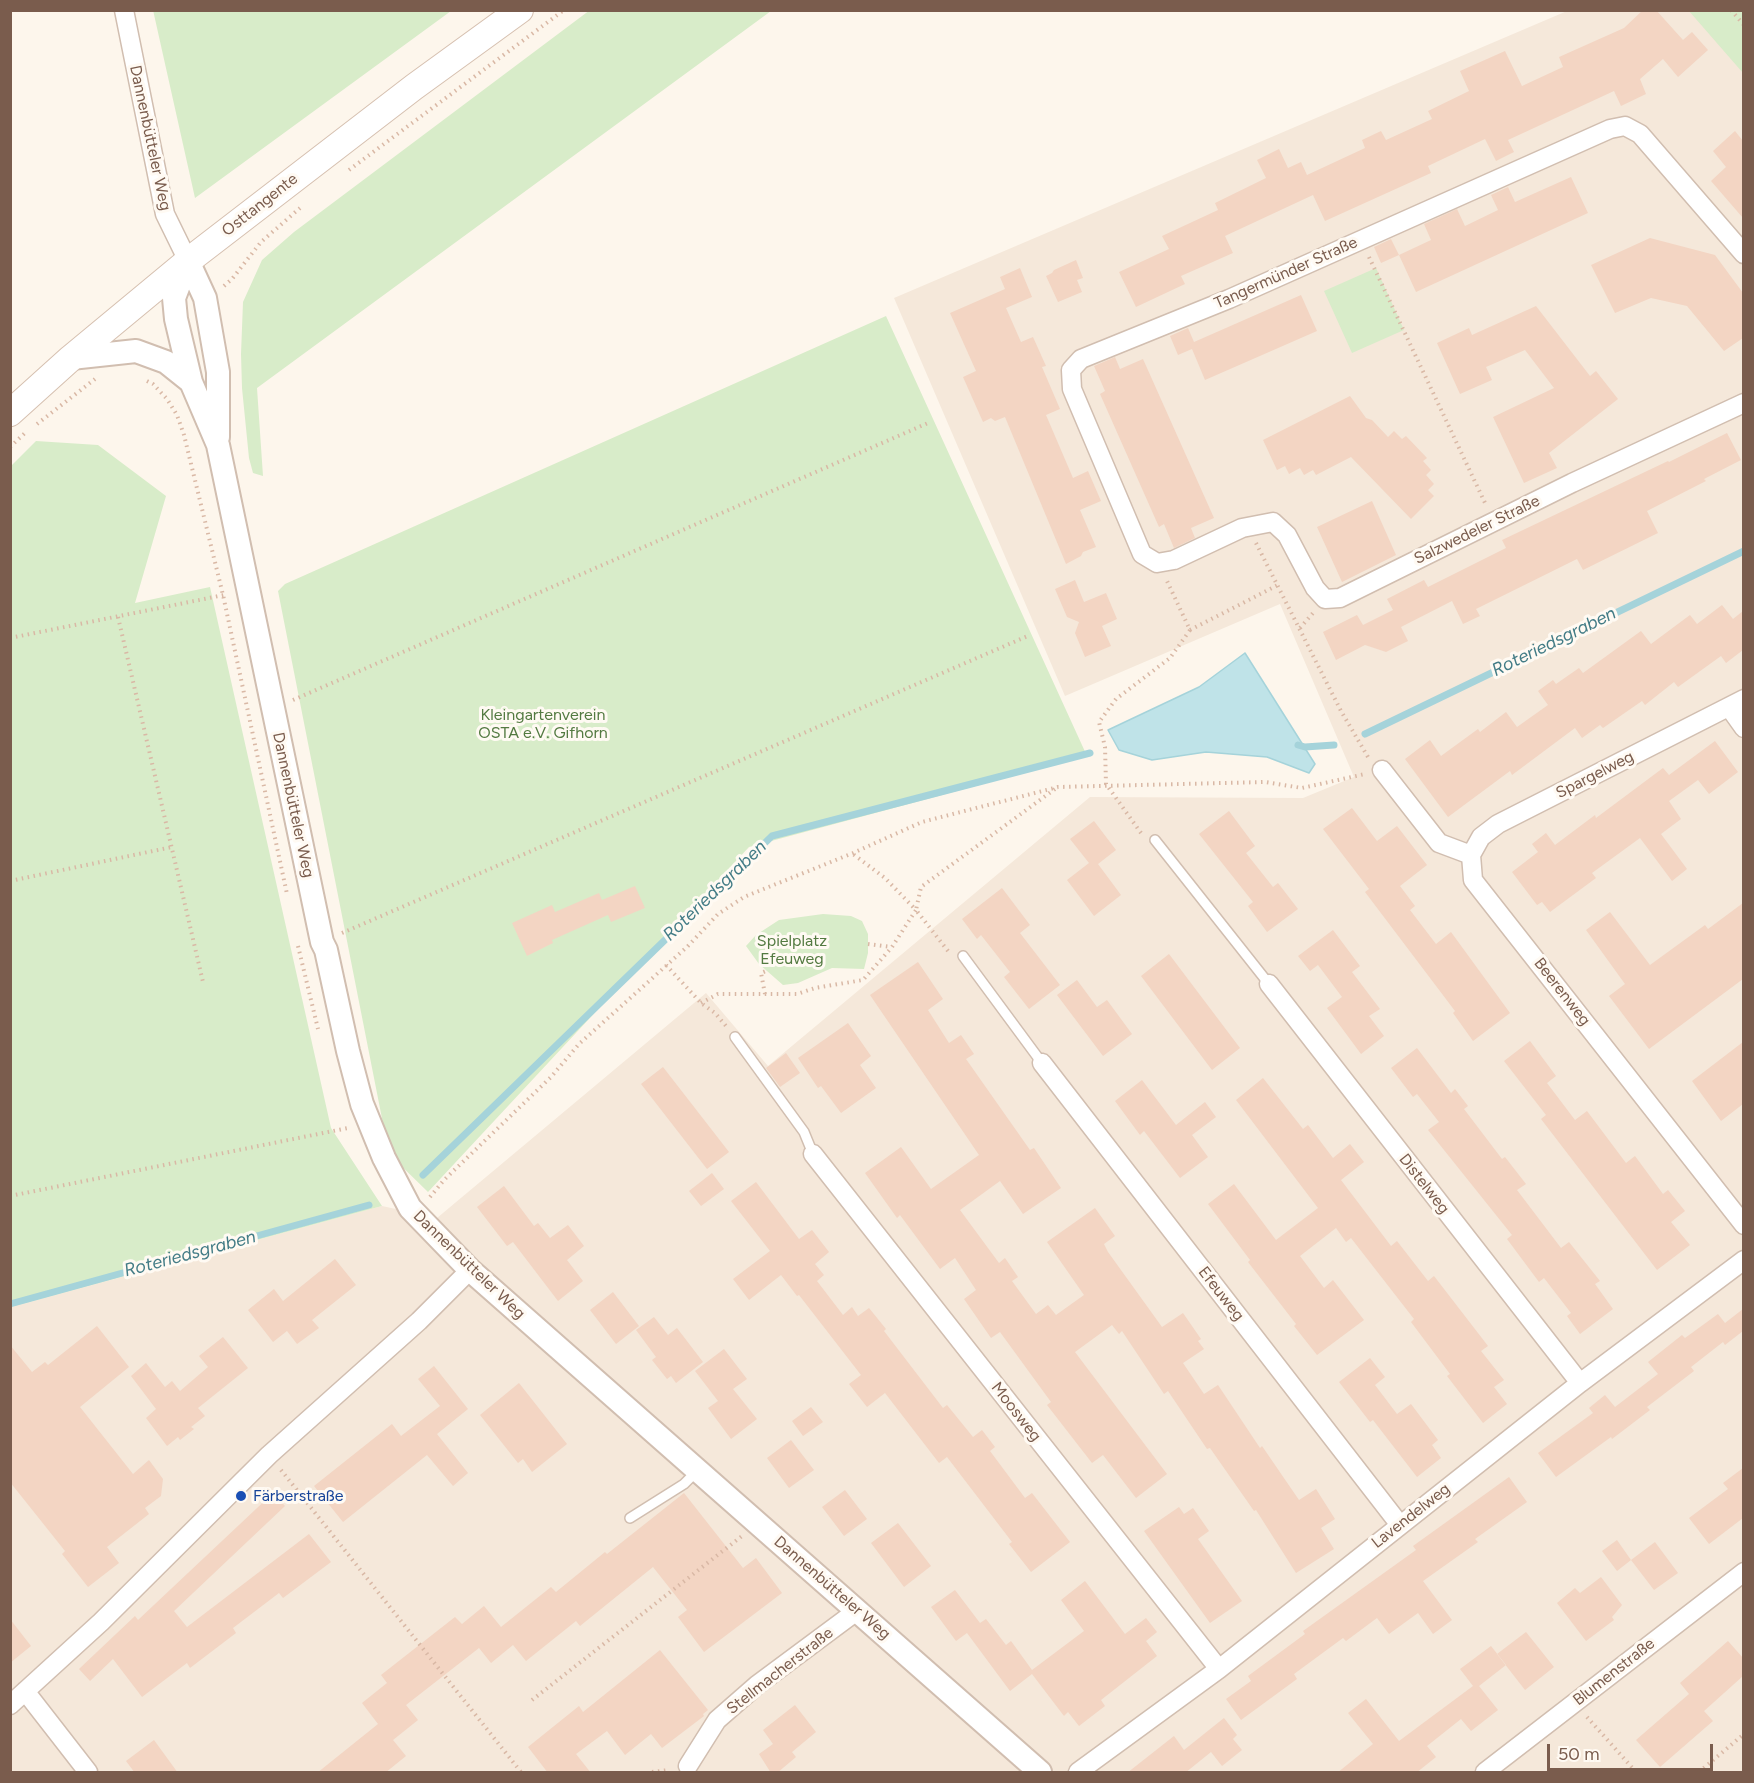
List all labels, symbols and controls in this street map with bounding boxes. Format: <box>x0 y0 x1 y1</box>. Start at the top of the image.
street label: Dannenbütteler Weg <box>125 64 175 212</box>
street label: Osttangente <box>218 169 302 241</box>
street label: Tangermünder Straße <box>1211 233 1361 313</box>
street label: Salzwedeler Straße <box>1411 491 1543 569</box>
water label: Roteriedsgraben <box>1488 603 1620 681</box>
park label: Kleingartenverein OSTA e.V. Gifhorn <box>478 705 608 743</box>
street label: Dannenbütteler Weg <box>268 731 318 879</box>
street label: Spargelweg <box>1553 747 1637 803</box>
water label: Roteriedsgraben <box>659 836 771 946</box>
park label: Spielplatz Efeuweg <box>757 931 827 969</box>
street label: Beerenweg <box>1530 954 1594 1030</box>
street label: Distelweg <box>1395 1150 1453 1218</box>
street label: Dannenbütteler Weg <box>409 1207 529 1323</box>
water label: Roteriedsgraben <box>122 1226 258 1282</box>
street label: Efeuweg <box>1194 1263 1248 1325</box>
street label: Moosweg <box>987 1378 1045 1446</box>
street label: Lavendelweg <box>1368 1479 1454 1553</box>
place label: Färberstraße <box>253 1486 344 1506</box>
marker: Färberstraße <box>234 1489 248 1503</box>
street label: Dannenbütteler Weg <box>770 1532 894 1644</box>
street label: Stellmacherstraße <box>723 1623 837 1719</box>
street label: Blumenstraße <box>1569 1634 1659 1710</box>
scale bar <box>1550 1732 1716 1770</box>
text: 50 m <box>1558 1743 1600 1765</box>

